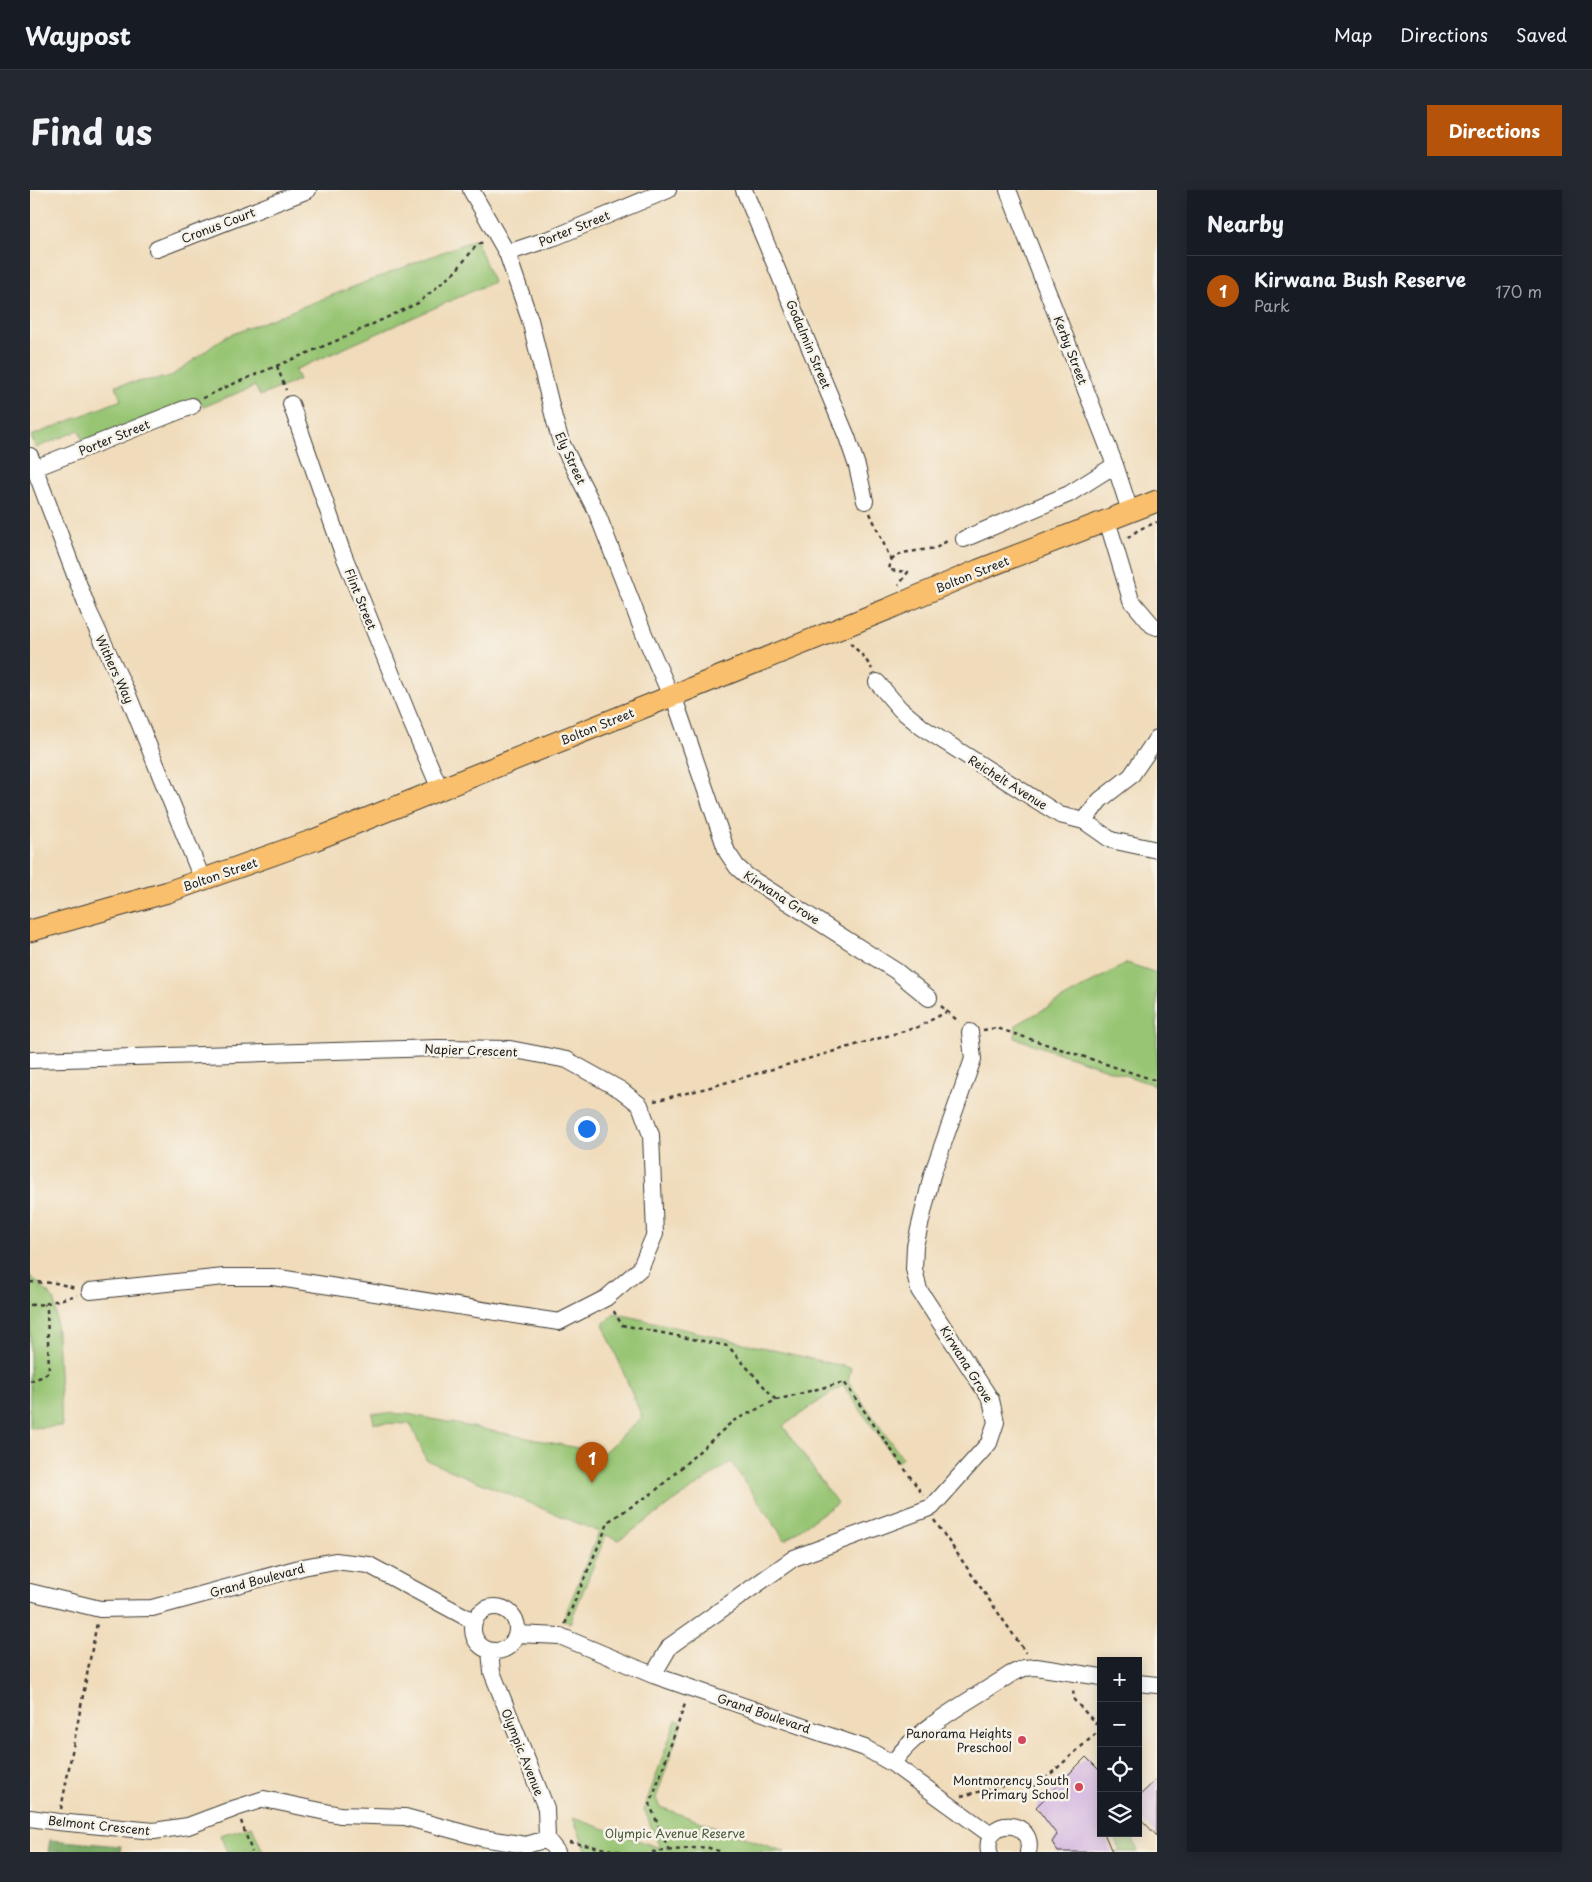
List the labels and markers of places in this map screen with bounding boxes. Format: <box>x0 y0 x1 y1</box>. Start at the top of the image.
pin: 1 <box>576 1442 608 1483</box>
place label: Panorama Heights Preschool <box>906 1724 1012 1756</box>
marker: Panorama Heights Preschool <box>1016 1734 1028 1746</box>
place label: Montmorency South Primary School <box>953 1771 1069 1803</box>
marker: Montmorency South Primary School <box>1073 1781 1085 1793</box>

